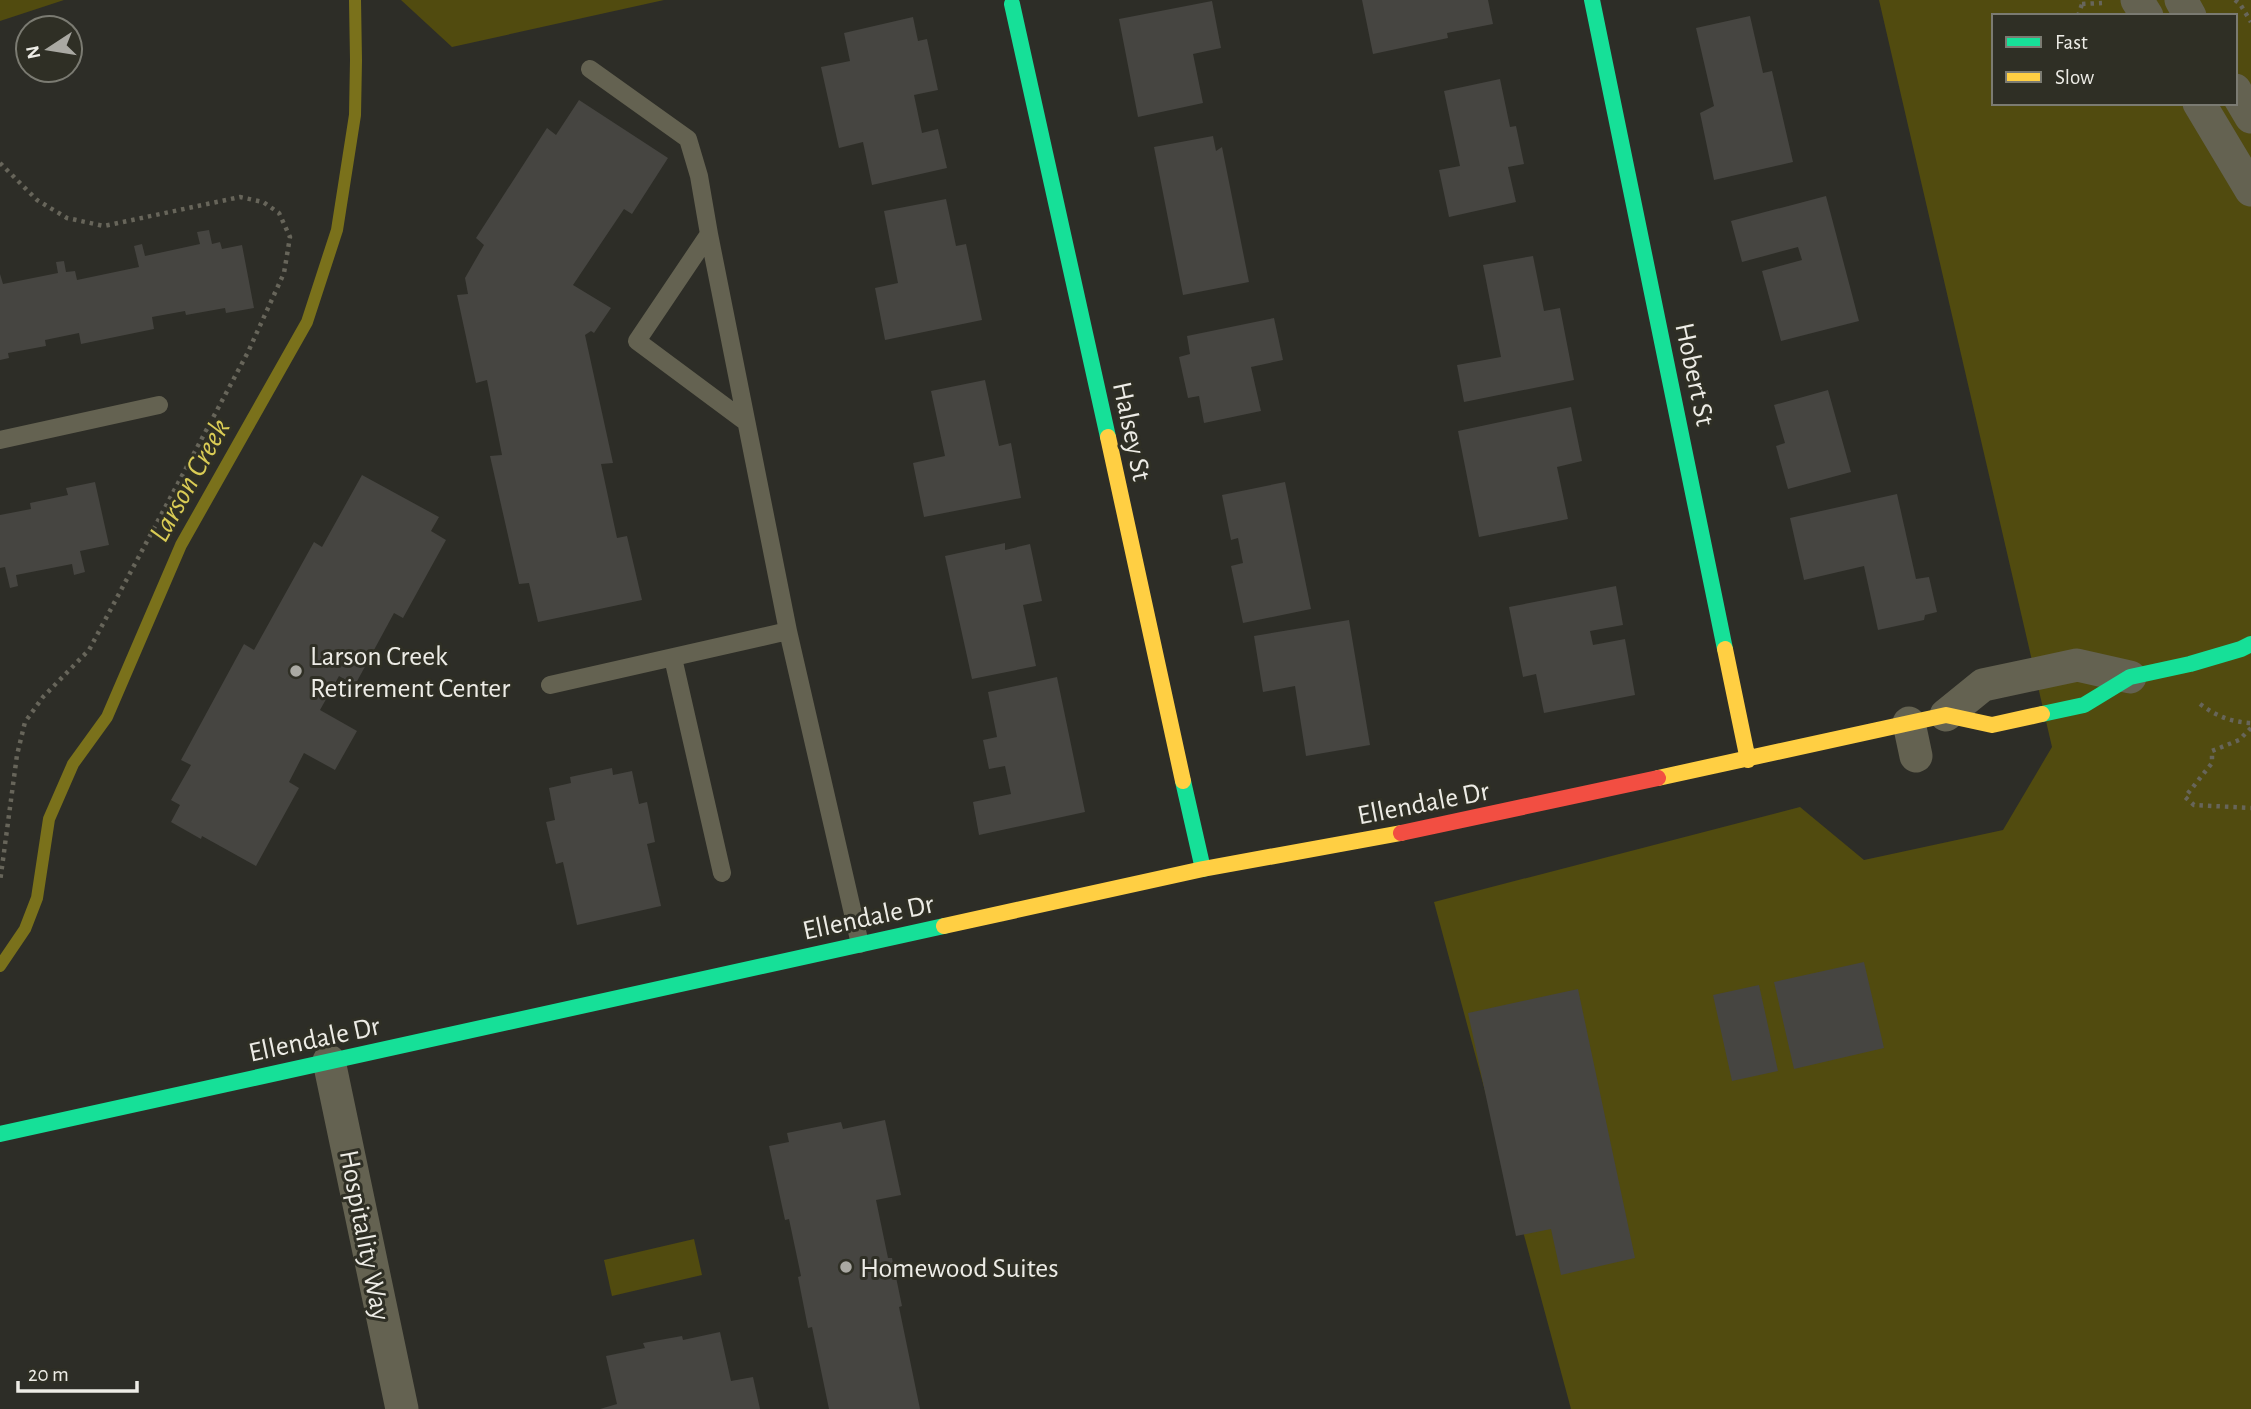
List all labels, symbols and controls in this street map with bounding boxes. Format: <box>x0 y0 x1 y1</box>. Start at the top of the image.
north arrow <box>14 14 84 84</box>
legend <box>1992 14 2237 105</box>
text: Fast <box>2055 32 2088 53</box>
text: N <box>23 44 45 61</box>
text: Slow <box>2055 67 2094 88</box>
street label: Hobert St <box>1669 320 1719 428</box>
street label: Halsey St <box>1107 379 1155 484</box>
water label: Larson Creek <box>144 414 236 547</box>
place label: Larson Creek Retirement Center <box>310 643 510 703</box>
marker: Larson Creek Retirement Center <box>288 663 304 679</box>
street label: Ellendale Dr <box>1355 777 1492 830</box>
street label: Ellendale Dr <box>800 890 937 946</box>
street label: Ellendale Dr <box>246 1012 383 1068</box>
street label: Hospitality Way <box>334 1148 394 1323</box>
place label: Homewood Suites <box>860 1255 1059 1283</box>
marker: Homewood Suites <box>838 1259 854 1275</box>
scale bar <box>18 1350 136 1394</box>
text: 20 m <box>28 1364 69 1385</box>

